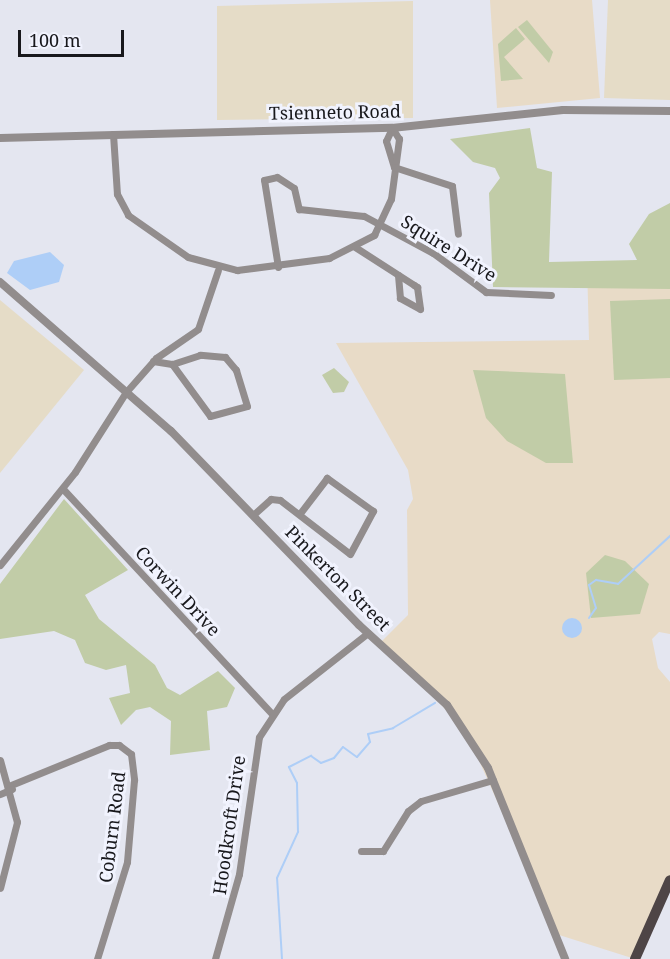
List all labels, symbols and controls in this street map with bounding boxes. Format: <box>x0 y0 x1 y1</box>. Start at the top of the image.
scale bar <box>21 18 128 56</box>
text: 100 m <box>29 28 81 52</box>
street label: Tsienneto Road <box>269 100 401 124</box>
street label: Squire Drive <box>397 210 501 286</box>
street label: Pinkerton Street <box>281 521 395 635</box>
street label: Corwin Drive <box>131 542 225 640</box>
street label: Hoodkroft Drive <box>209 754 249 896</box>
street label: Coburn Road <box>94 770 130 884</box>

